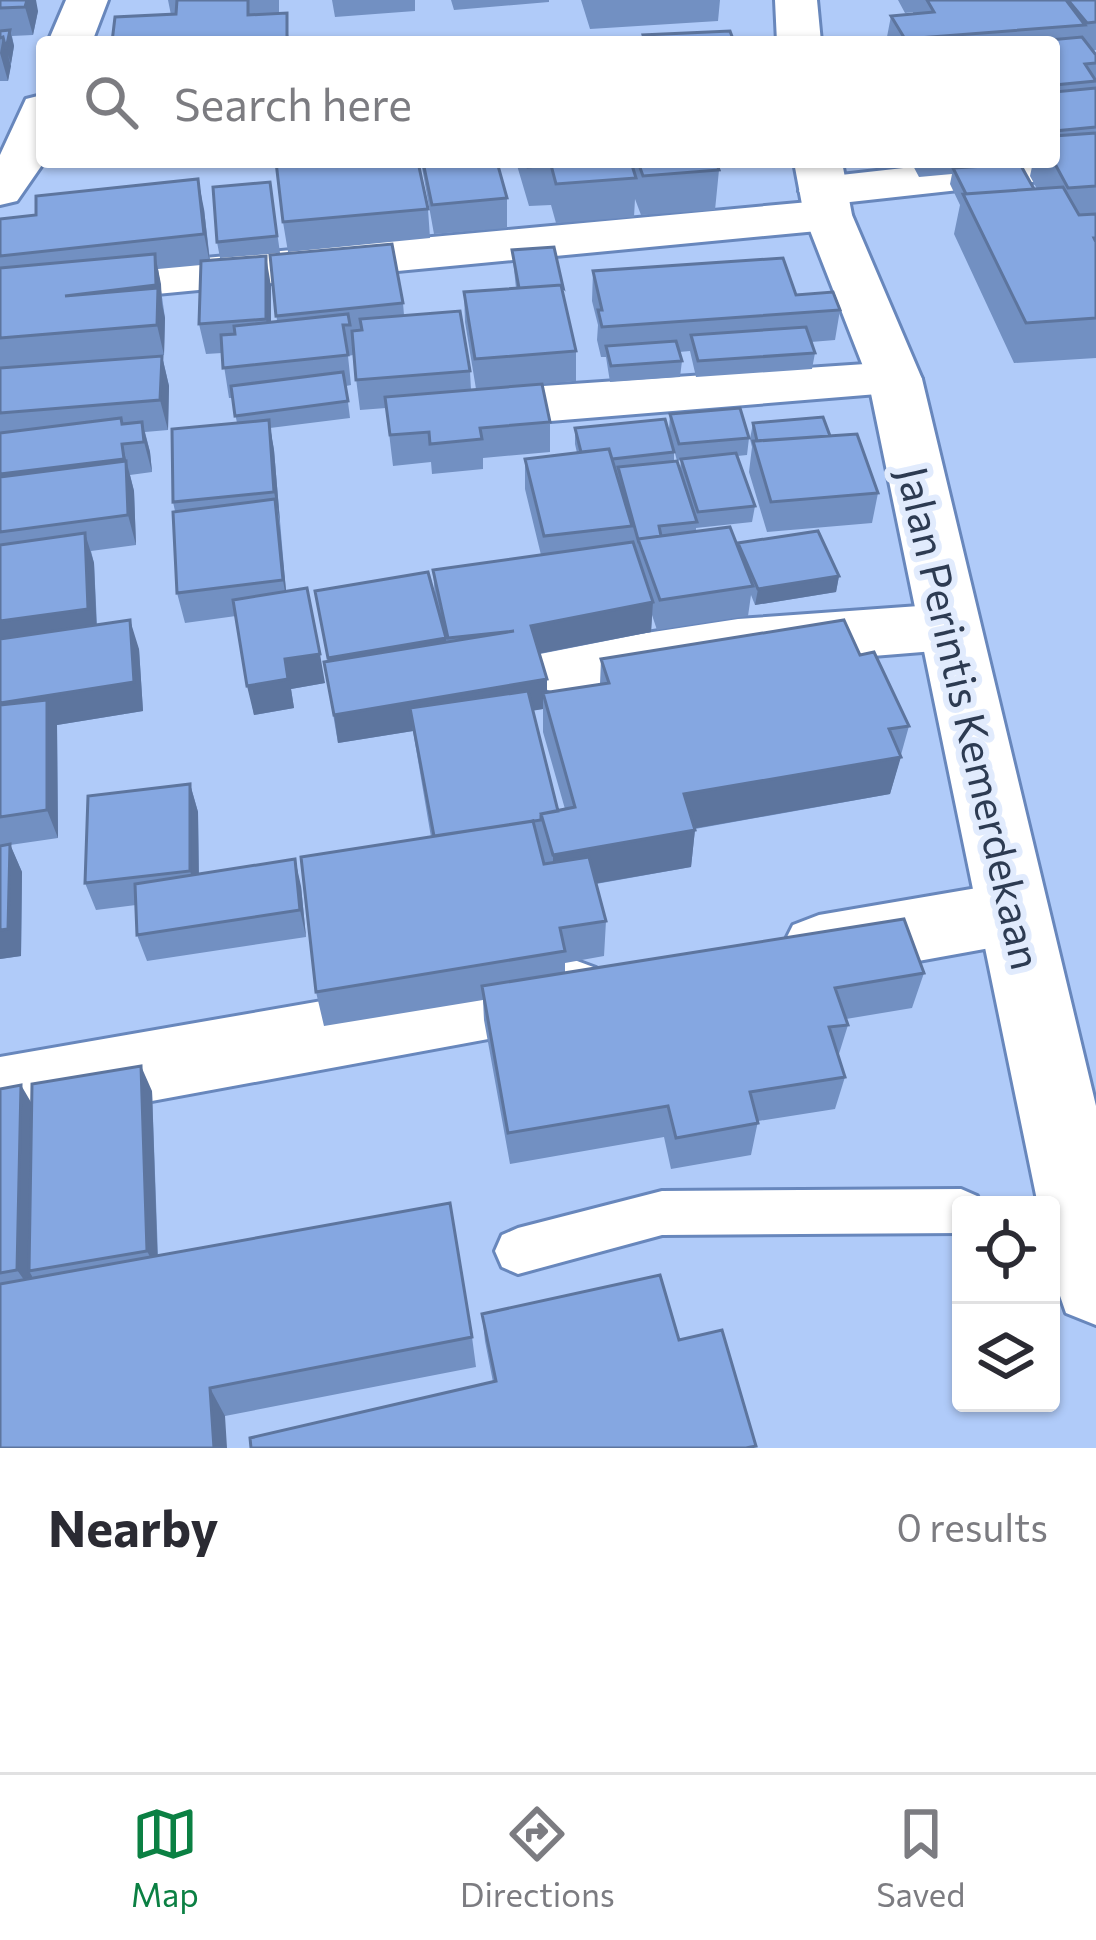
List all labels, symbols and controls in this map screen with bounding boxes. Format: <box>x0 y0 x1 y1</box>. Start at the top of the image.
search box <box>36 36 1060 168</box>
icon: search <box>78 69 144 135</box>
text: Search here <box>174 75 412 130</box>
street label: Jalan Perintis Kemerdekaan <box>888 461 1054 974</box>
map controls <box>952 1196 1060 1412</box>
button: locate <box>952 1196 1060 1304</box>
button: layers <box>952 1304 1060 1412</box>
text: Nearby <box>48 1495 218 1558</box>
text: 0 results <box>896 1502 1048 1550</box>
tab: Map <box>131 1801 199 1914</box>
tab: Directions <box>460 1801 615 1914</box>
tab: Saved <box>876 1801 965 1914</box>

